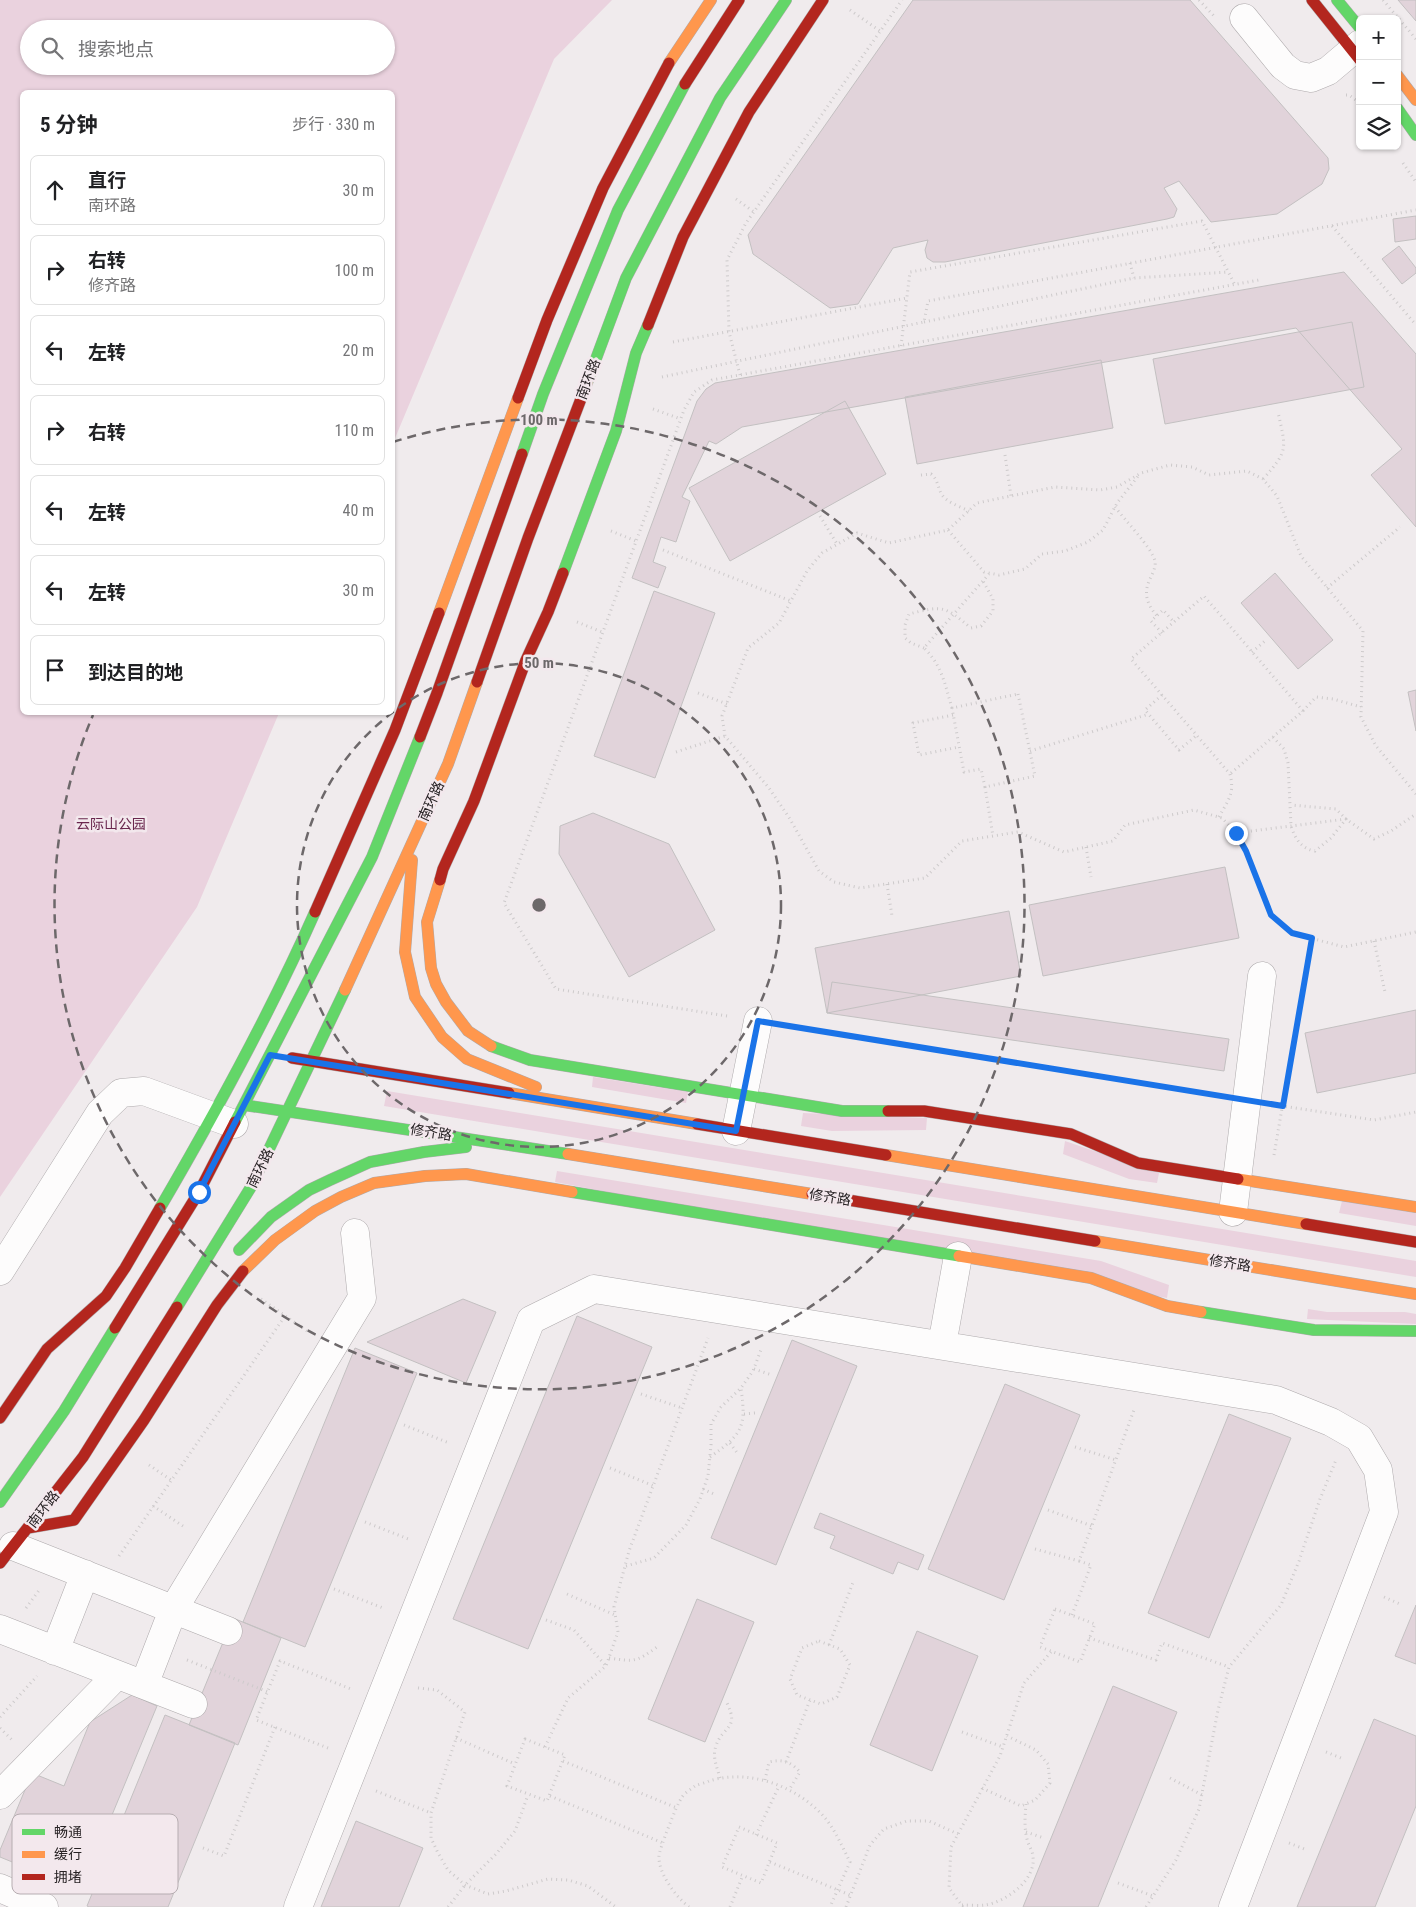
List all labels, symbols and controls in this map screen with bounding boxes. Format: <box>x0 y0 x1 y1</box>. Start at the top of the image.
map controls <box>1356 15 1401 150</box>
button: + <box>1356 15 1401 60</box>
search box <box>20 20 395 75</box>
icon: search <box>38 34 66 62</box>
text: 搜索地点 <box>78 38 154 61</box>
button: − <box>1356 60 1401 105</box>
button: layers <box>1356 105 1401 150</box>
text: 5 分钟 <box>40 113 97 137</box>
text: 步行 · 330 m <box>292 115 375 134</box>
text: 直行 <box>88 169 126 192</box>
icon: ahead <box>41 176 69 204</box>
text: 30 m <box>342 181 374 200</box>
text: 南环路 <box>88 196 136 215</box>
text: 右转 <box>88 249 126 272</box>
icon: right <box>41 256 69 284</box>
text: 100 m <box>335 261 374 280</box>
text: 修齐路 <box>88 276 136 295</box>
icon: left <box>41 336 69 364</box>
text: 左转 <box>88 341 126 364</box>
text: 20 m <box>342 341 374 360</box>
street label: 南环路 <box>573 357 603 401</box>
text: 100 m <box>520 411 558 429</box>
icon: right <box>41 416 69 444</box>
text: 右转 <box>88 421 126 444</box>
text: 110 m <box>335 421 374 440</box>
icon: left <box>41 496 69 524</box>
text: 左转 <box>88 501 126 524</box>
text: 40 m <box>342 501 374 520</box>
icon: left <box>41 576 69 604</box>
text: 左转 <box>88 581 126 604</box>
text: 30 m <box>342 581 374 600</box>
text: 50 m <box>524 654 554 672</box>
icon: arrive <box>41 656 69 684</box>
text: 到达目的地 <box>88 661 183 684</box>
street label: 南环路 <box>415 779 447 823</box>
park label: 云际山公园 <box>76 816 146 832</box>
route end <box>1225 822 1248 845</box>
centre of rings <box>530 896 548 914</box>
street label: 修齐路 <box>409 1121 453 1143</box>
street label: 南环路 <box>244 1146 276 1190</box>
route start <box>188 1181 211 1204</box>
street label: 修齐路 <box>808 1186 852 1208</box>
street label: 修齐路 <box>1208 1252 1252 1274</box>
street label: 南环路 <box>24 1488 62 1530</box>
legend <box>12 1814 178 1894</box>
text: 畅通 <box>54 1824 82 1840</box>
text: 缓行 <box>54 1846 82 1862</box>
text: 拥堵 <box>54 1869 82 1885</box>

